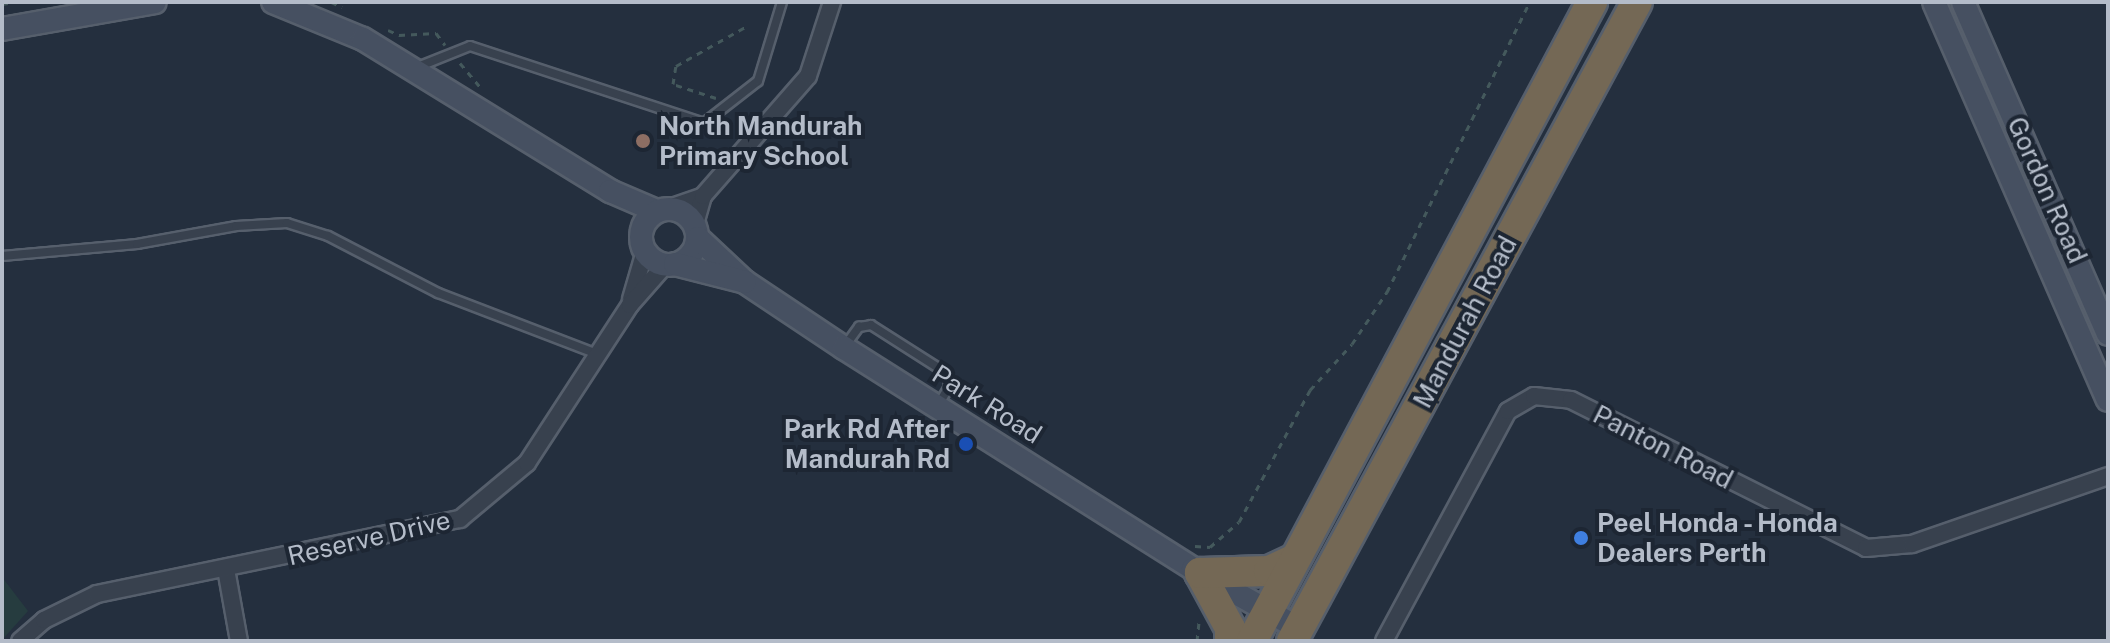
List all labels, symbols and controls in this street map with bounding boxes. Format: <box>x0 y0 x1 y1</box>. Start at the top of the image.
place label: North Mandurah Primary School <box>659 110 863 172</box>
street label: Gordon Road <box>2001 112 2093 268</box>
marker: North Mandurah Primary School <box>634 132 652 150</box>
street label: Mandurah Road <box>1407 231 1523 413</box>
street label: Park Road <box>926 358 1048 450</box>
street label: Panton Road <box>1588 398 1738 496</box>
place label: Park Rd After Mandurah Rd <box>784 413 950 474</box>
marker: Park Rd After Mandurah Rd <box>957 435 975 453</box>
street label: Reserve Drive <box>284 504 454 572</box>
place label: Peel Honda - Honda Dealers Perth <box>1597 507 1841 568</box>
marker: Peel Honda - Honda Dealers Perth <box>1572 529 1590 547</box>

